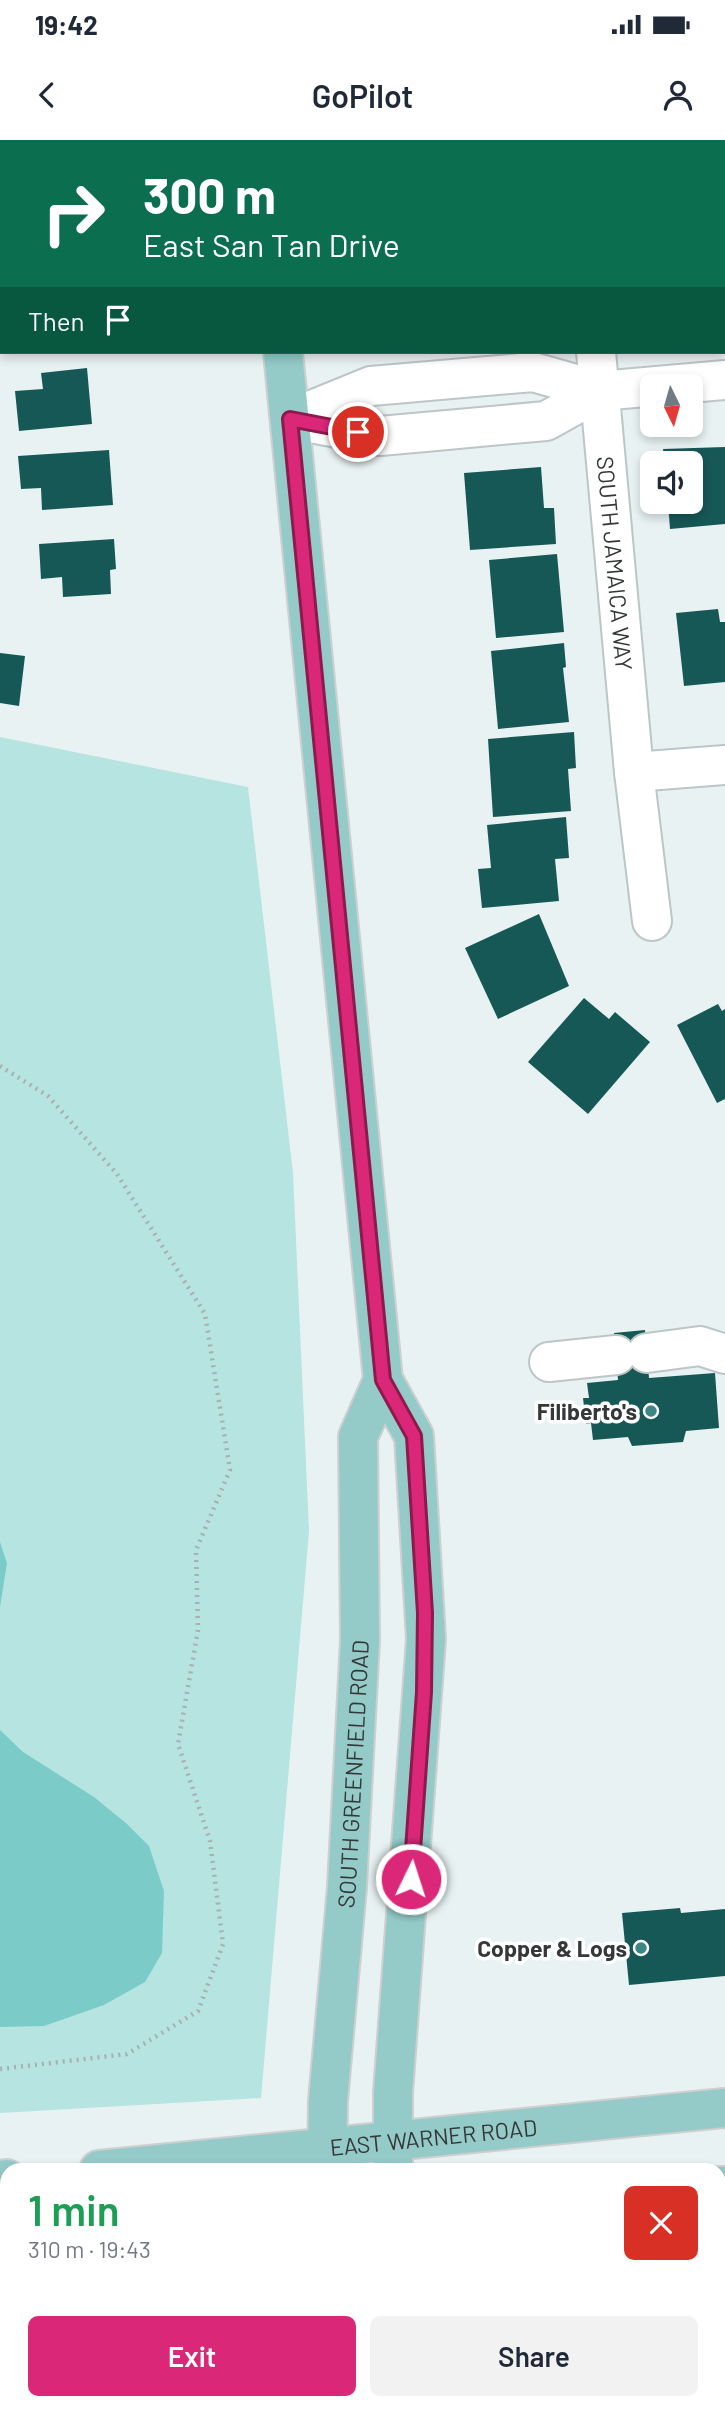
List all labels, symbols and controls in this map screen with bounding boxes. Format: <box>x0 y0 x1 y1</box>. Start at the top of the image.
text: 19:42 <box>35 9 98 40</box>
icon: back <box>28 76 66 114</box>
text: GoPilot <box>312 76 413 114</box>
icon: person <box>659 76 697 114</box>
text: 300 m <box>143 165 276 224</box>
icon: right <box>28 168 119 259</box>
text: East San Tan Drive <box>143 225 400 263</box>
icon: arrive <box>99 301 137 339</box>
text: Then <box>28 305 85 336</box>
north arrow <box>640 374 704 438</box>
map controls <box>640 374 703 514</box>
pin <box>328 402 388 462</box>
icon: arrive <box>339 413 377 451</box>
button: sound <box>640 451 703 514</box>
street label: SOUTH JAMAICA WAY <box>591 455 639 671</box>
place label: Filiberto's <box>537 1397 637 1425</box>
marker: Filiberto's <box>643 1403 659 1419</box>
street label: SOUTH GREENFIELD ROAD <box>331 1639 374 1909</box>
position arrow <box>374 1842 448 1916</box>
place label: Copper & Logs <box>477 1934 627 1962</box>
marker: Copper & Logs <box>633 1940 649 1956</box>
street label: EAST WARNER ROAD <box>328 2113 538 2161</box>
text: 1 min <box>28 2184 120 2234</box>
button: close <box>624 2186 698 2260</box>
text: 310 m · 19:43 <box>28 2235 151 2263</box>
button: Exit <box>28 2316 356 2396</box>
button: Share <box>370 2316 698 2396</box>

